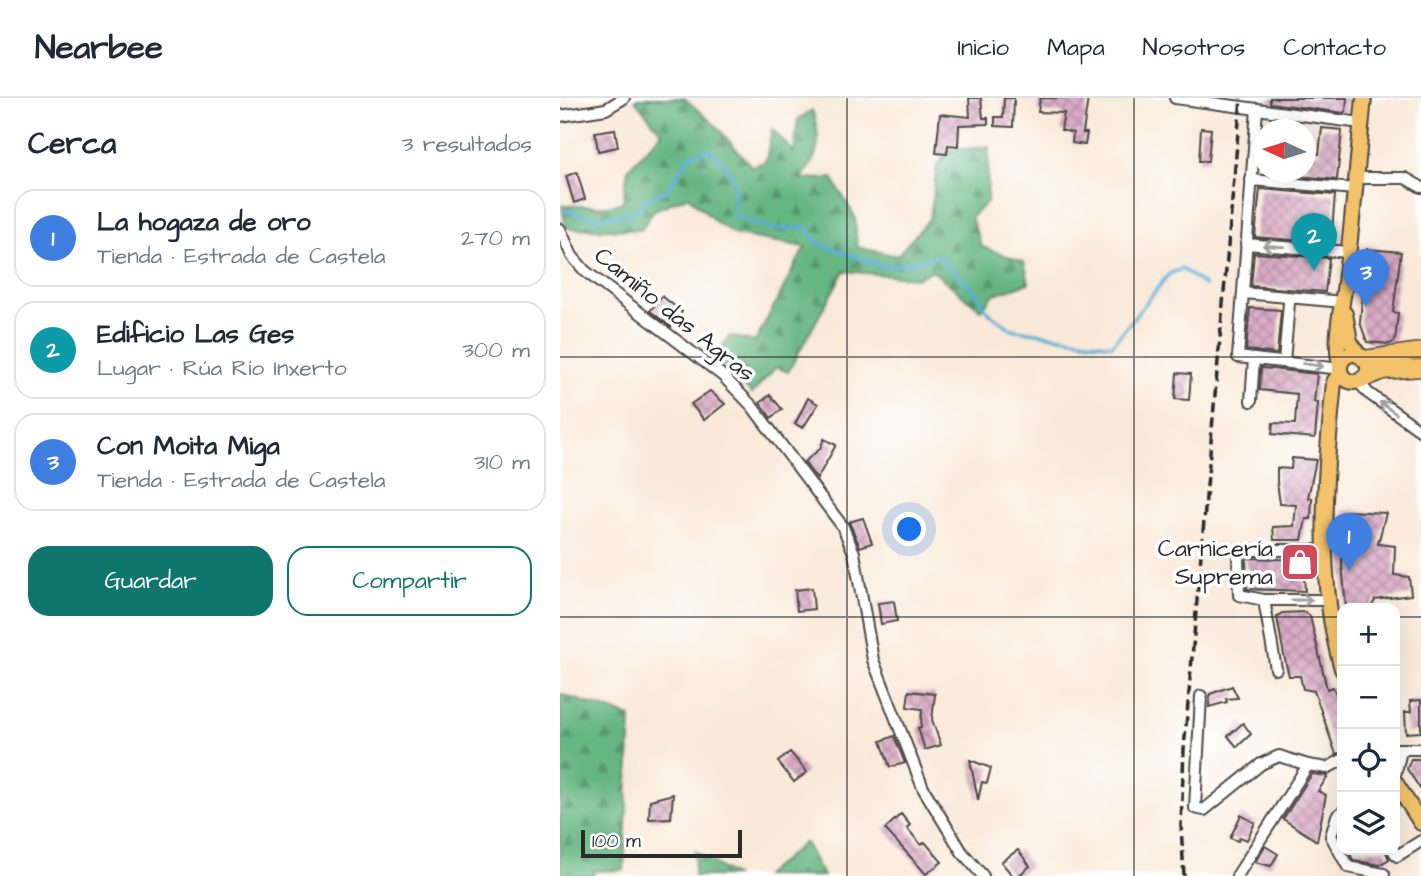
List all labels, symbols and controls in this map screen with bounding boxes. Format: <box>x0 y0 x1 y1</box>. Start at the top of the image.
text: Nearbee <box>35 25 163 71</box>
text: Inicio <box>957 31 1009 65</box>
text: Mapa <box>1047 31 1105 65</box>
text: Nosotros <box>1143 31 1245 65</box>
text: Contacto <box>1283 31 1386 65</box>
north arrow <box>1253 119 1316 182</box>
text: Cerca <box>28 123 116 165</box>
text: 3 resultados <box>402 128 532 160</box>
text: La hogaza de oro <box>97 204 311 240</box>
pin: 2 <box>1291 213 1337 271</box>
text: 1 <box>52 222 54 254</box>
text: 270 m <box>461 222 530 254</box>
street label: Camiño das Agras <box>586 239 762 391</box>
one-way arrow <box>1262 239 1285 252</box>
text: Tienda · Estrada de Castela <box>97 240 386 272</box>
pin: 3 <box>1343 249 1389 307</box>
text: Edificio Las Ges <box>97 316 294 352</box>
text: 2 <box>46 334 60 366</box>
text: 300 m <box>462 334 530 366</box>
text: Lugar · Rúa Río Inxerto <box>97 352 347 384</box>
one-way arrow <box>1301 358 1324 371</box>
one-way arrow <box>1379 401 1398 415</box>
text: Con Moita Miga <box>97 428 280 464</box>
text: 3 <box>47 446 59 478</box>
text: 310 m <box>474 446 530 478</box>
text: Tienda · Estrada de Castela <box>97 464 386 496</box>
your location <box>892 512 926 546</box>
pin: 1 <box>1326 513 1372 571</box>
place label: Carnicería Suprema <box>1158 532 1273 594</box>
shop icon: Carnicería Suprema <box>1279 541 1321 583</box>
button: Guardar <box>28 546 273 616</box>
button: Compartir <box>287 546 532 616</box>
one-way arrow <box>1290 593 1313 607</box>
map controls <box>1337 603 1400 855</box>
button: + <box>1337 603 1400 666</box>
button: − <box>1337 666 1400 729</box>
button: locate <box>1337 729 1400 792</box>
button: layers <box>1337 792 1400 855</box>
scale bar <box>581 827 742 859</box>
text: 100 m <box>592 828 641 855</box>

